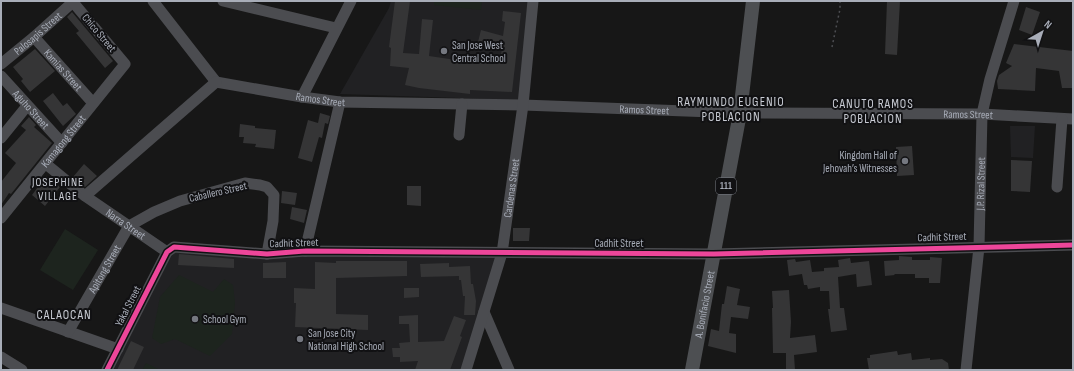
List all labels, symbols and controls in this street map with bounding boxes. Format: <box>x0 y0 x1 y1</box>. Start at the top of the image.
street label: Palosapis Street <box>11 8 65 57</box>
street label: Chico Street <box>79 11 119 55</box>
north arrow <box>1022 12 1062 52</box>
text: N <box>1042 18 1054 32</box>
place label: San Jose West Central School <box>452 39 506 65</box>
street label: Kamias Street <box>41 46 86 94</box>
marker: San Jose West Central School <box>439 46 449 56</box>
street label: Aguho Street <box>10 86 53 132</box>
street label: Ramos Street <box>295 90 346 109</box>
district label: RAYMUNDO EUGENIO POBLACION <box>677 94 785 125</box>
district label: CANUTO RAMOS POBLACION <box>832 96 914 127</box>
street label: Ramos Street <box>619 102 670 117</box>
street label: Ramos Street <box>943 107 994 121</box>
street label: Kamagong Street <box>38 112 88 170</box>
place label: Kingdom Hall of Jehovah’s Witnesses <box>822 149 898 175</box>
marker: Kingdom Hall of Jehovah’s Witnesses <box>900 156 910 166</box>
street label: J.P. Rizal Street <box>973 156 988 212</box>
street label: Cardenas Street <box>501 157 522 218</box>
district label: JOSEPHINE VILLAGE <box>31 175 84 204</box>
road number: 111 <box>716 178 736 194</box>
street label: Caballero Street <box>188 179 249 205</box>
street label: Narra Street <box>104 206 149 242</box>
street label: Cadhit Street <box>917 230 967 244</box>
street label: Cadhit Street <box>269 236 319 250</box>
street label: Cadhit Street <box>594 237 644 250</box>
street label: Apitong Street <box>85 242 124 296</box>
street label: A. Bonifacio Street <box>691 269 717 340</box>
street label: Yakal Street <box>112 283 144 328</box>
district label: CALAOCAN <box>36 307 92 323</box>
place label: School Gym <box>203 313 246 326</box>
marker: School Gym <box>190 314 200 324</box>
place label: San Jose City National High School <box>308 327 384 353</box>
marker: San Jose City National High School <box>295 334 305 344</box>

